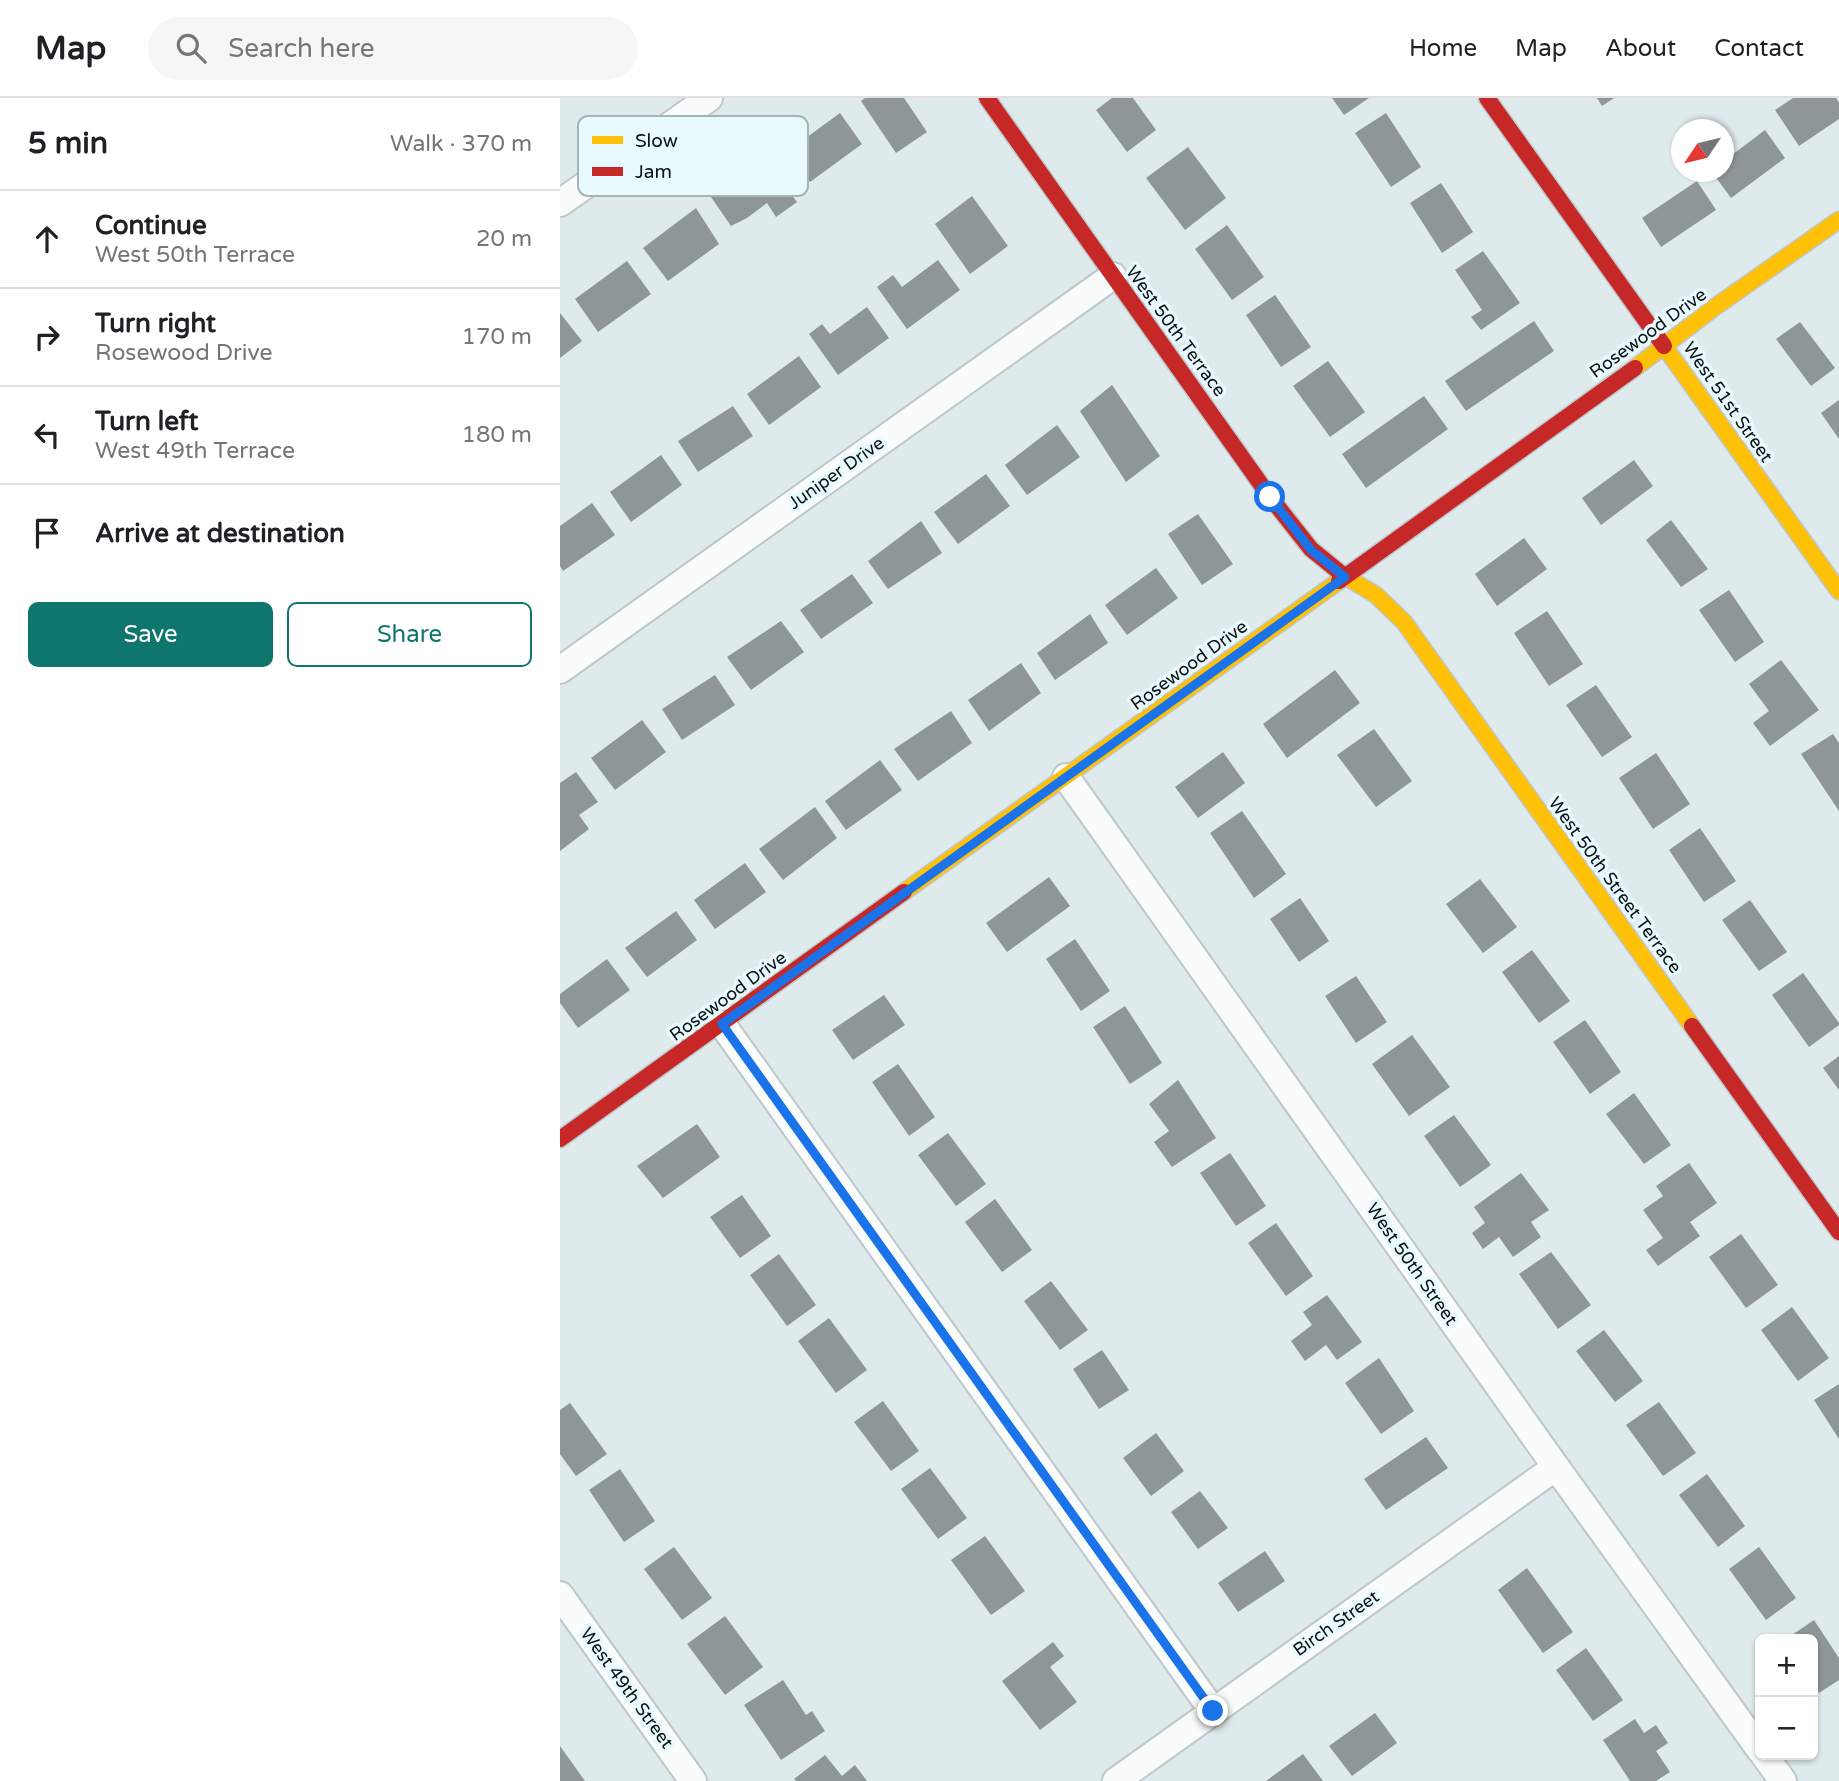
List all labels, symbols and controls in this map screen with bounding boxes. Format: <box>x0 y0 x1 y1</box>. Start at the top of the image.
search box <box>148 17 638 80</box>
text: Map <box>35 29 106 68</box>
icon: search <box>172 29 210 67</box>
text: Search here <box>228 33 374 64</box>
text: Home <box>1409 34 1477 63</box>
text: Map <box>1515 34 1567 63</box>
text: About <box>1605 34 1676 63</box>
text: Contact <box>1714 34 1804 63</box>
legend <box>578 116 808 196</box>
north arrow <box>1671 119 1734 182</box>
text: 5 min <box>28 125 108 162</box>
text: Walk · 370 m <box>390 130 532 158</box>
text: Slow <box>635 130 678 152</box>
text: Jam <box>635 161 672 183</box>
text: Continue <box>95 210 207 241</box>
icon: ahead <box>28 220 66 258</box>
text: 20 m <box>476 225 532 253</box>
text: West 50th Terrace <box>95 241 295 269</box>
street label: West 50th Terrace <box>1121 261 1231 401</box>
street label: Rosewood Drive <box>1585 283 1711 383</box>
text: Turn right <box>95 308 216 339</box>
icon: right <box>28 318 66 356</box>
text: 170 m <box>462 323 532 351</box>
street label: West 51st Street <box>1678 338 1778 467</box>
text: Rosewood Drive <box>95 339 272 367</box>
text: Turn left <box>95 406 198 437</box>
icon: left <box>28 416 66 454</box>
text: 180 m <box>462 421 532 449</box>
street label: Juniper Drive <box>784 432 888 514</box>
text: West 49th Terrace <box>95 437 295 465</box>
route start <box>1254 481 1285 512</box>
icon: arrive <box>28 514 66 552</box>
text: Arrive at destination <box>95 518 345 549</box>
button: Save <box>28 602 273 667</box>
button: Share <box>287 602 532 667</box>
street label: Rosewood Drive <box>1126 615 1252 715</box>
street label: West 50th Street Terrace <box>1544 793 1686 977</box>
street label: Rosewood Drive <box>665 946 791 1046</box>
street label: West 50th Street <box>1362 1199 1462 1329</box>
street label: Birch Street <box>1289 1585 1383 1661</box>
street label: West 49th Street <box>576 1623 678 1753</box>
map controls <box>1755 1634 1818 1760</box>
button: + <box>1755 1634 1818 1697</box>
route end <box>1197 1695 1228 1726</box>
button: − <box>1755 1697 1818 1760</box>

